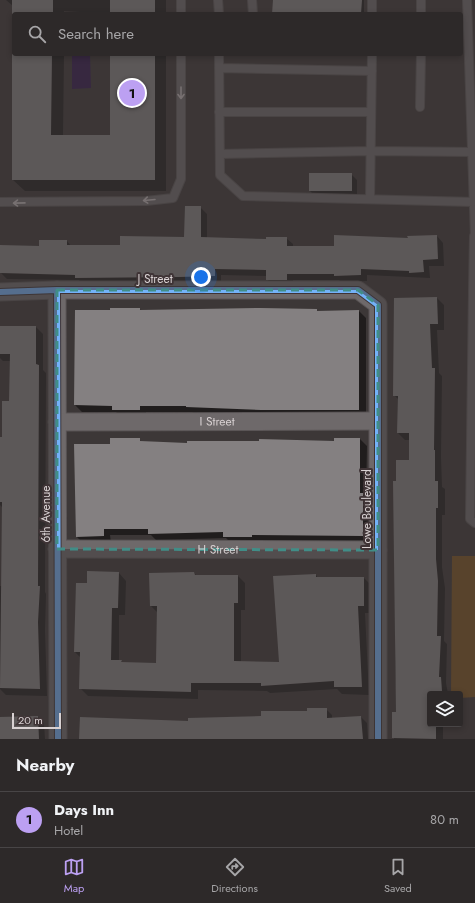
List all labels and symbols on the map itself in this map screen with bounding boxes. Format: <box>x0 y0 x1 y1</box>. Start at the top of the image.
pin: 1 <box>119 78 145 108</box>
one-way arrow <box>177 86 185 99</box>
one-way arrow <box>143 197 156 204</box>
one-way arrow <box>13 199 26 207</box>
your location <box>191 267 211 287</box>
street label: J Street <box>135 270 173 288</box>
street label: I Street <box>199 412 235 431</box>
street label: Lowe Boulevard <box>358 469 376 549</box>
street label: 6th Avenue <box>37 485 55 543</box>
street label: H Street <box>198 540 239 559</box>
scale bar <box>12 711 61 730</box>

